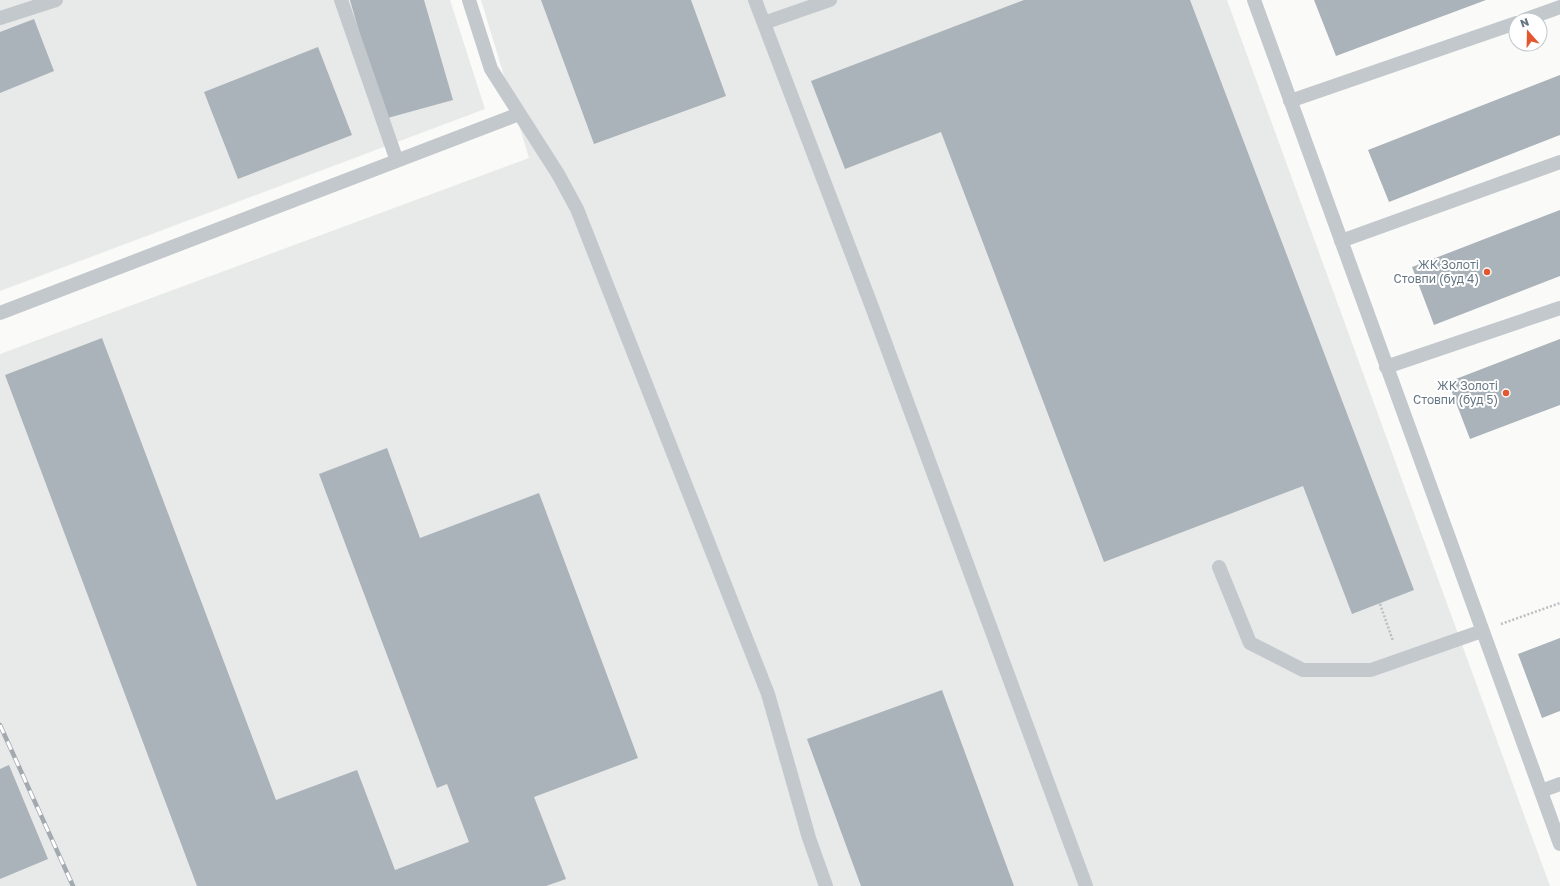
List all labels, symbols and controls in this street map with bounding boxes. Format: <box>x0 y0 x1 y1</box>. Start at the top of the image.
north arrow <box>1508 12 1548 52</box>
text: N <box>1518 15 1531 30</box>
place label: ЖК Золоті Стовпи (буд 4) <box>1394 257 1479 286</box>
marker: ЖК Золоті Стовпи (буд 4) <box>1482 267 1492 277</box>
place label: ЖК Золоті Стовпи (буд 5) <box>1413 378 1498 407</box>
marker: ЖК Золоті Стовпи (буд 5) <box>1501 388 1511 398</box>

